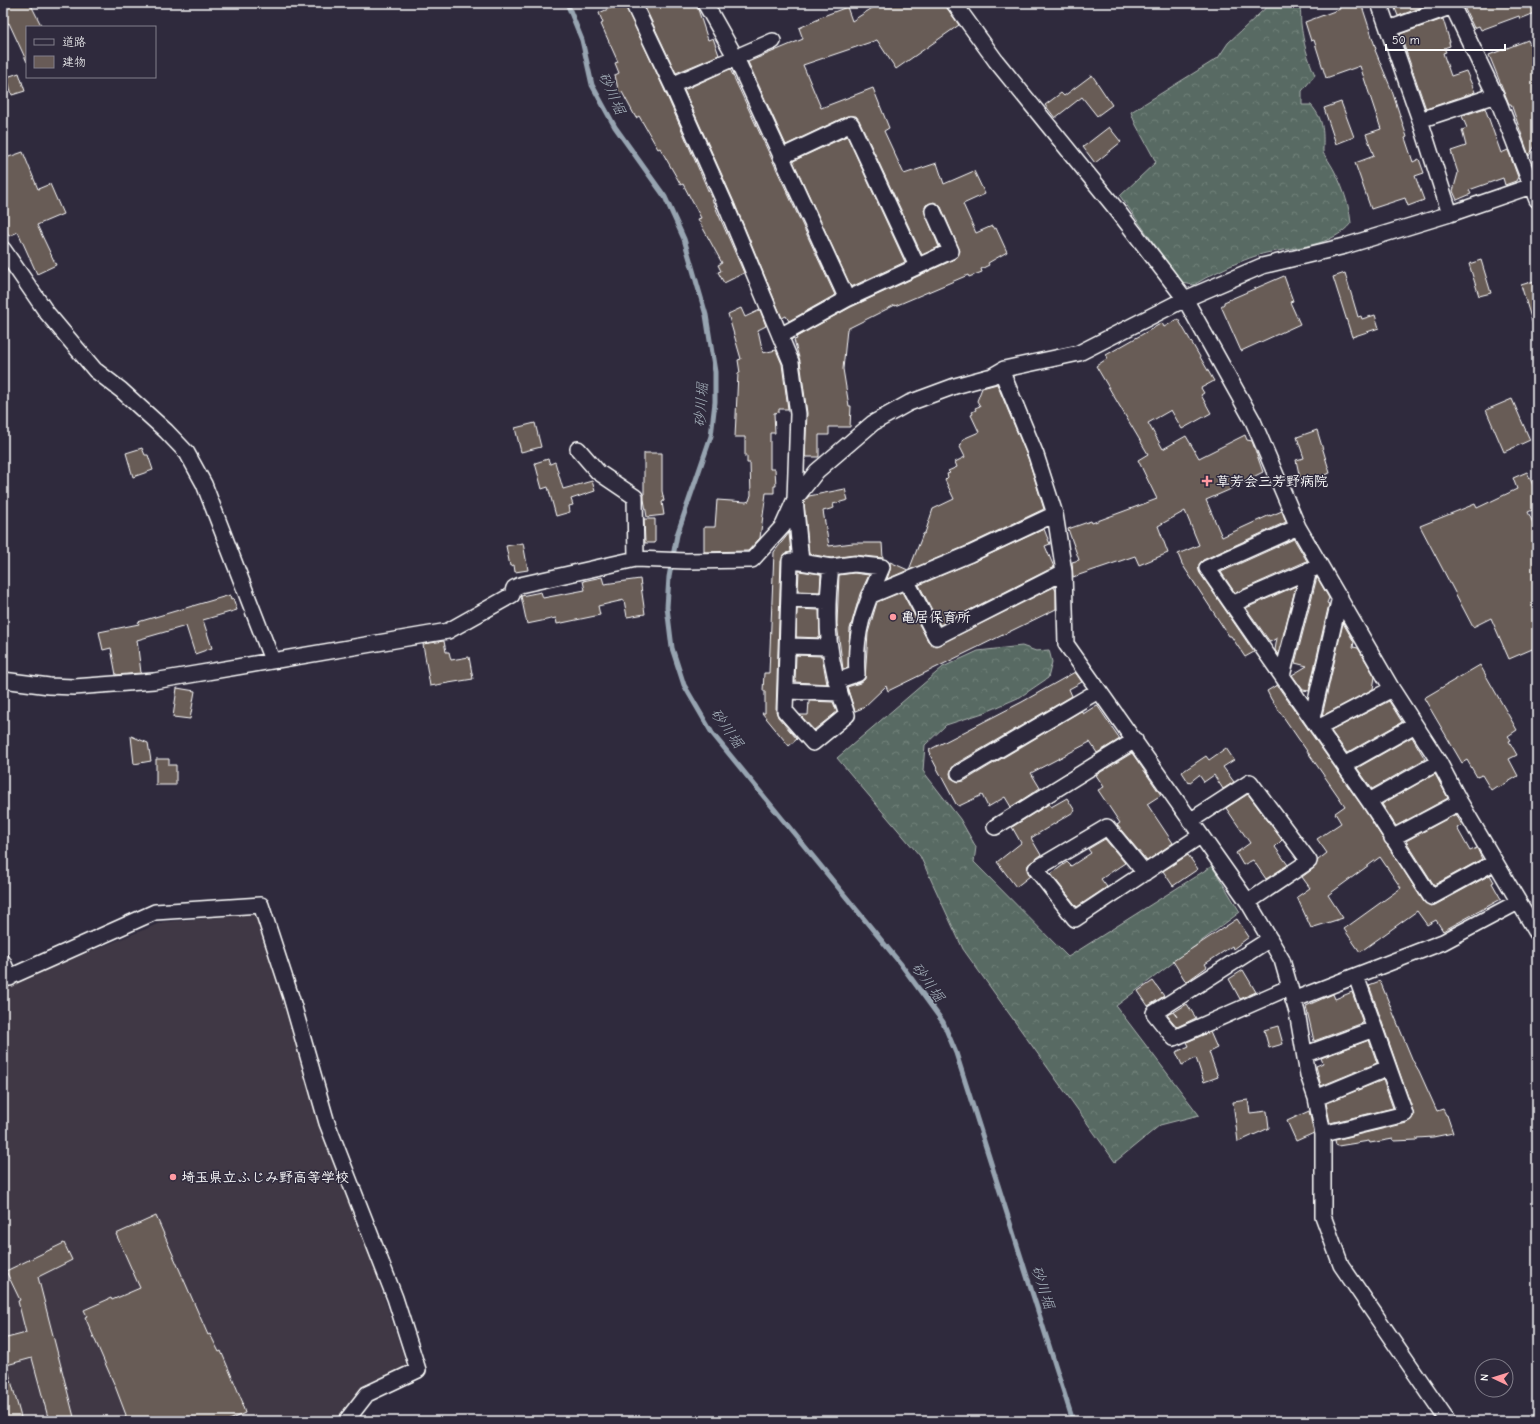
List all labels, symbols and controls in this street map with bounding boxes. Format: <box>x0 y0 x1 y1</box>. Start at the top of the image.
legend <box>26 26 156 78</box>
scale bar <box>1386 26 1505 52</box>
text: 50 m <box>1392 33 1420 47</box>
text: 道路 <box>62 35 86 49</box>
text: 建物 <box>62 55 86 69</box>
water label: 砂川堀 <box>595 69 630 118</box>
water label: 砂川堀 <box>690 381 712 428</box>
place label: 草芳会三芳野病院 <box>1216 473 1328 490</box>
marker: 草芳会三芳野病院 <box>1201 475 1213 487</box>
place label: 亀居保育所 <box>901 609 971 626</box>
marker: 亀居保育所 <box>888 612 898 622</box>
water label: 砂川堀 <box>707 704 748 752</box>
water label: 砂川堀 <box>907 959 949 1006</box>
place label: 埼玉県立ふじみ野高等学校 <box>181 1169 349 1186</box>
marker: 埼玉県立ふじみ野高等学校 <box>168 1172 178 1182</box>
water label: 砂川堀 <box>1027 1263 1059 1312</box>
north arrow <box>1474 1358 1514 1398</box>
text: N <box>1478 1373 1491 1381</box>

